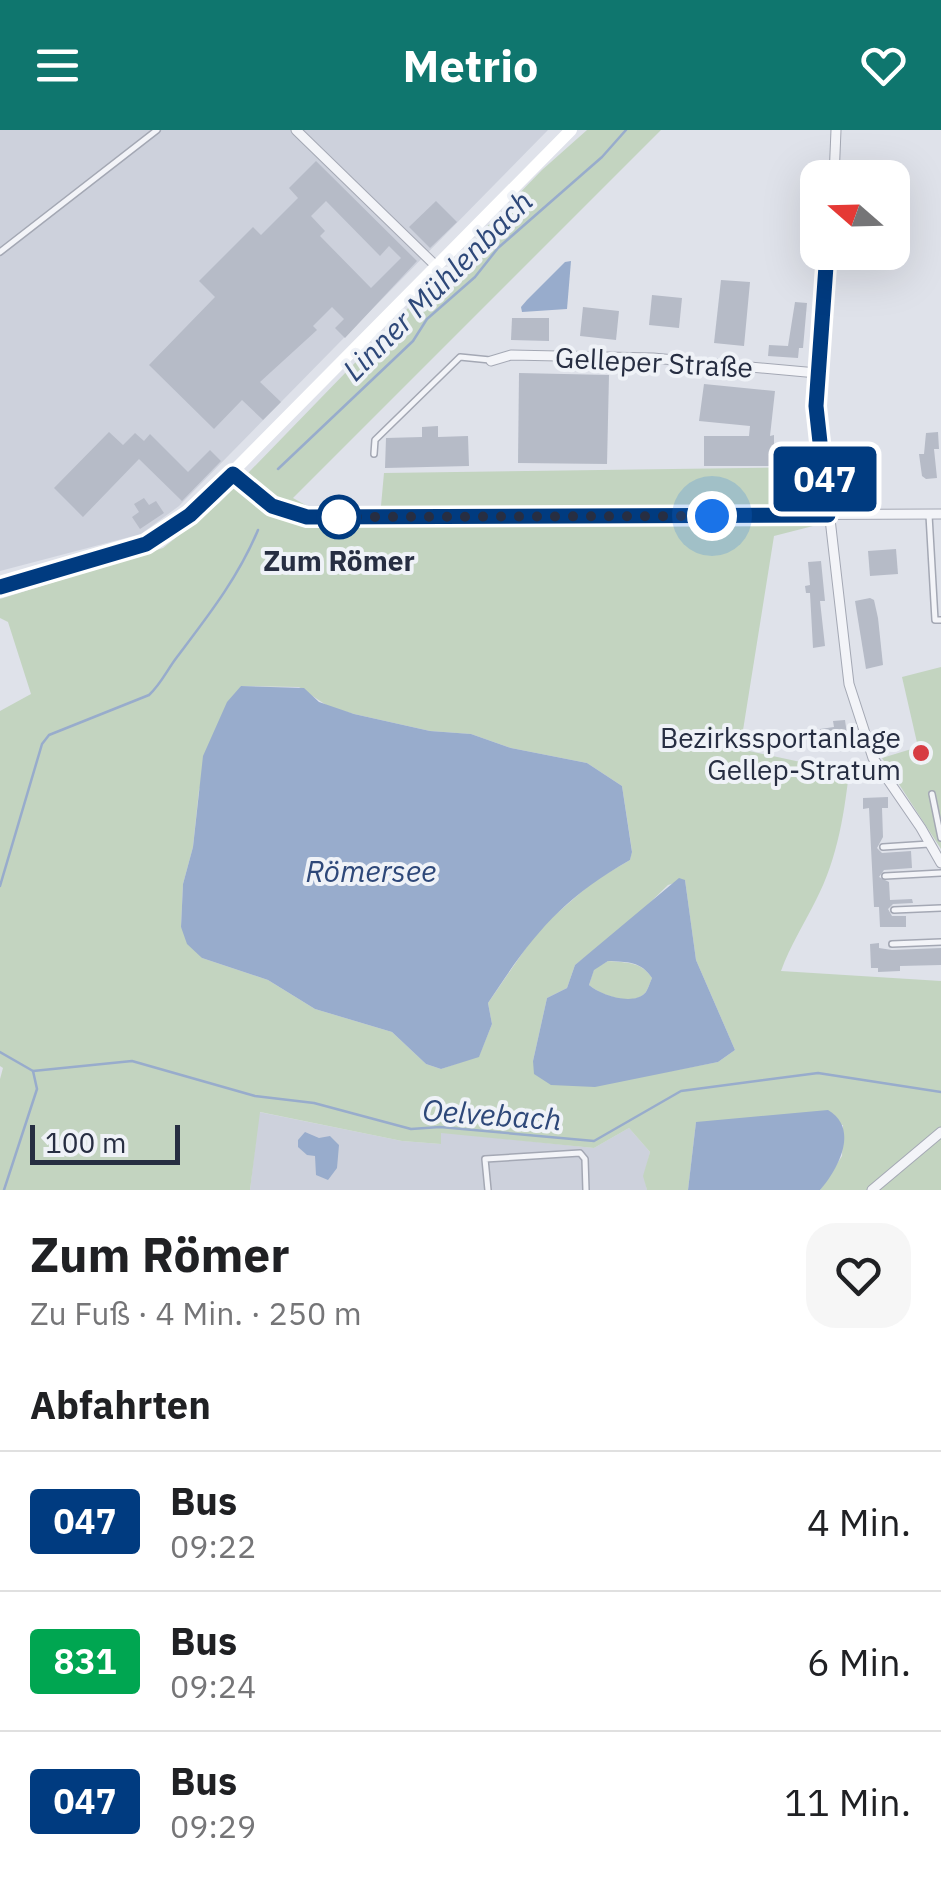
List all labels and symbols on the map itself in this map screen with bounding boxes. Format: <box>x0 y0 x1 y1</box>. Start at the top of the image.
north arrow <box>800 160 910 270</box>
water label: Linner Mühlenbach <box>334 182 540 388</box>
street label: Gelleper Straße <box>554 338 754 386</box>
line badge: 047 <box>768 446 882 512</box>
your location <box>687 491 737 541</box>
marker: Zum Römer <box>318 496 360 538</box>
place label: Zum Römer <box>263 542 415 579</box>
place label: Bezirkssportanlage Gellep-Stratum <box>660 719 901 788</box>
marker: Bezirkssportanlage Gellep-Stratum <box>910 742 932 764</box>
water label: Römersee <box>306 851 436 890</box>
water label: Oelvebach <box>421 1090 563 1138</box>
scale bar <box>30 1120 180 1164</box>

